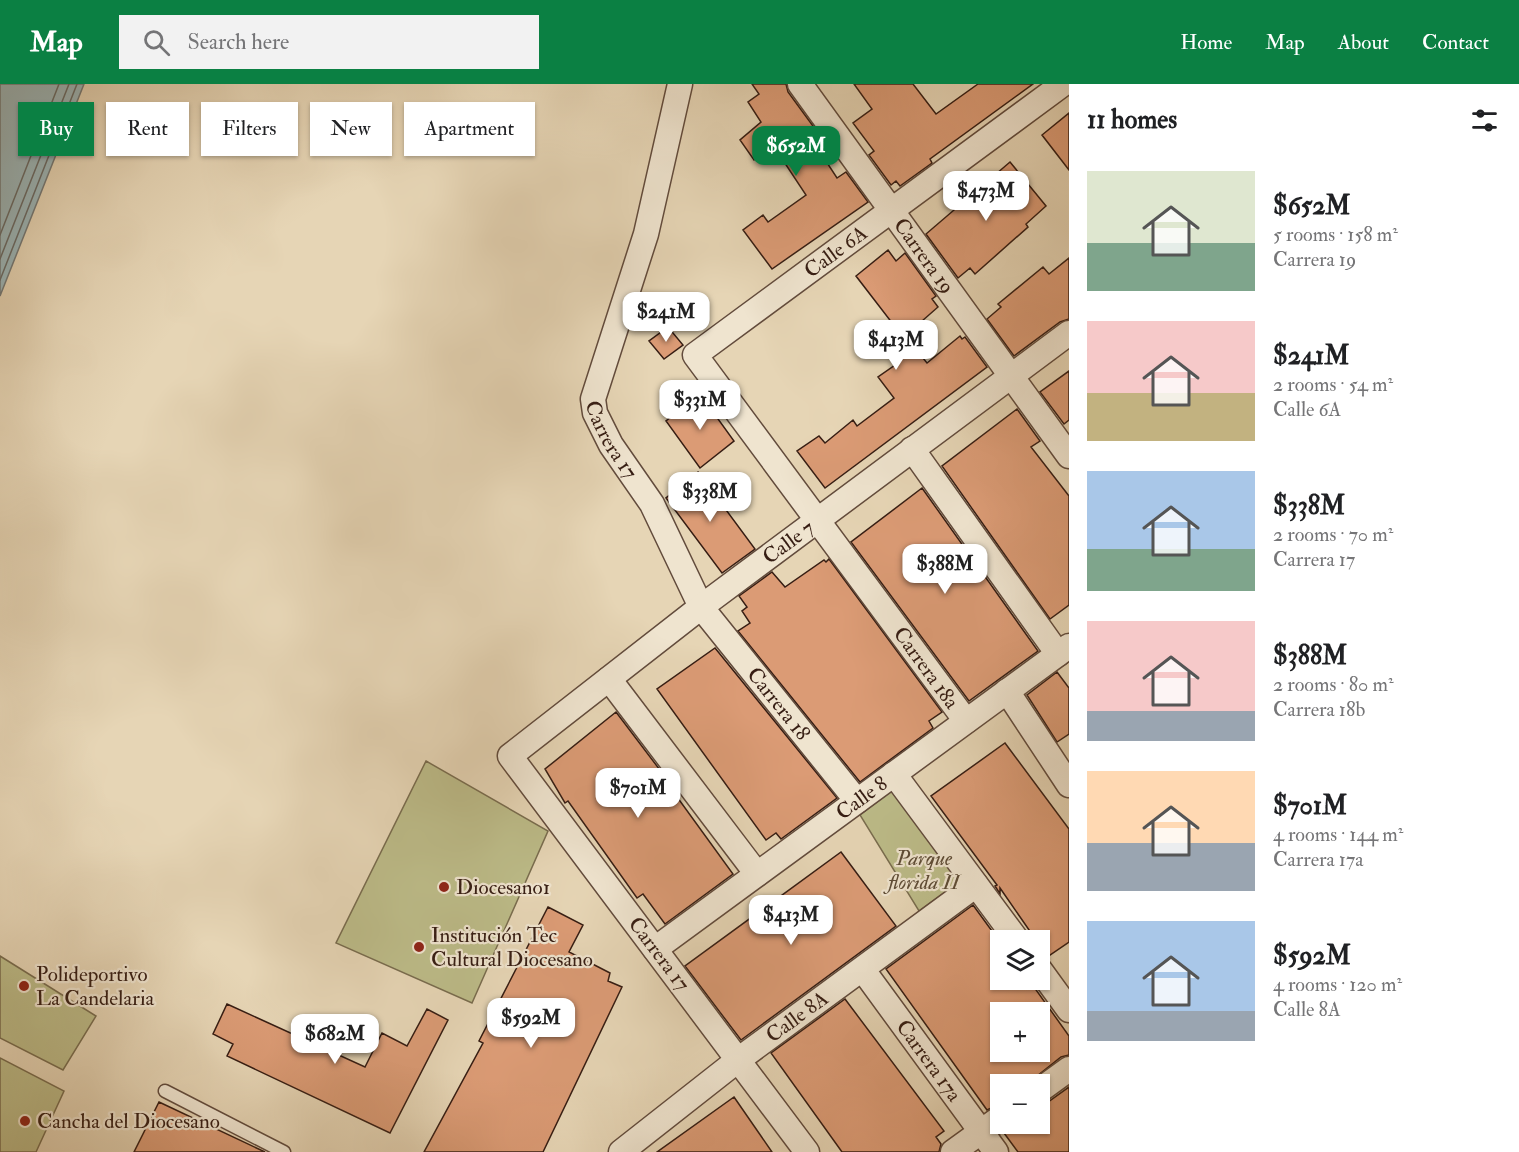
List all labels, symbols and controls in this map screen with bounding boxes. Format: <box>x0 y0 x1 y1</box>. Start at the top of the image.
search box <box>119 15 539 69</box>
text: Map <box>30 25 83 60</box>
icon: search <box>140 26 173 59</box>
text: Search here <box>188 28 289 56</box>
text: Home <box>1180 29 1232 56</box>
text: Map <box>1265 29 1305 56</box>
text: About <box>1338 29 1389 56</box>
text: Contact <box>1422 29 1489 56</box>
chip: Buy <box>18 102 94 156</box>
chip: Rent <box>106 102 189 156</box>
chip: Filters <box>201 102 298 156</box>
chip: New <box>310 102 392 156</box>
chip: Apartment <box>404 102 535 156</box>
text: 11 homes <box>1087 104 1177 136</box>
icon: filters <box>1468 104 1501 137</box>
pin: $652M <box>754 126 838 177</box>
text: $652M <box>766 133 826 158</box>
pin: $473M <box>944 171 1028 222</box>
text: $473M <box>957 178 1015 203</box>
text: $652M <box>1273 190 1350 222</box>
icon: home <box>1135 195 1207 267</box>
street label: Carrera 19 <box>888 212 961 299</box>
street label: Calle 6A <box>799 219 872 284</box>
text: 5 rooms · 158 m² <box>1273 222 1398 247</box>
text: Carrera 19 <box>1273 247 1356 272</box>
pin: $241M <box>624 292 708 343</box>
text: $241M <box>637 299 695 324</box>
pin: $413M <box>854 320 938 371</box>
text: $413M <box>868 327 924 352</box>
text: $241M <box>1273 340 1349 372</box>
icon: home <box>1135 345 1207 417</box>
text: 2 rooms · 54 m² <box>1273 372 1393 397</box>
pin: $331M <box>658 380 742 431</box>
text: $331M <box>673 387 727 412</box>
text: Calle 6A <box>1273 397 1341 422</box>
street label: Carrera 17 <box>580 399 644 484</box>
pin: $338M <box>668 472 752 523</box>
text: $338M <box>682 479 738 504</box>
text: $338M <box>1273 490 1345 522</box>
icon: home <box>1135 495 1207 567</box>
street label: Calle 7 <box>757 514 820 570</box>
text: 2 rooms · 70 m² <box>1273 522 1393 547</box>
pin: $388M <box>903 544 987 595</box>
text: Carrera 17 <box>1273 547 1355 572</box>
text: $388M <box>916 551 974 576</box>
street label: Carrera 18a <box>887 622 965 715</box>
text: $388M <box>1273 640 1347 672</box>
icon: home <box>1135 645 1207 717</box>
street label: Carrera 18 <box>741 661 816 746</box>
text: 2 rooms · 80 m² <box>1273 672 1394 697</box>
text: Carrera 18b <box>1273 697 1365 722</box>
pin: $701M <box>596 768 680 819</box>
street label: Calle 8 <box>830 770 893 826</box>
text: $701M <box>609 775 667 800</box>
text: $701M <box>1273 790 1347 822</box>
icon: home <box>1135 795 1207 867</box>
text: 4 rooms · 144 m² <box>1273 822 1403 847</box>
park label: Parque florida II <box>883 845 962 896</box>
text: Carrera 17a <box>1273 847 1363 872</box>
place label: Diocesano1 <box>456 874 550 901</box>
marker: Diocesano1 <box>437 880 451 894</box>
pin: $413M <box>749 895 833 946</box>
text: $413M <box>763 902 819 927</box>
street label: Carrera 17 <box>622 911 696 997</box>
place label: Institución Tec Cultural Diocesano <box>431 922 593 973</box>
map controls <box>990 930 1050 1134</box>
button: layers <box>990 930 1050 990</box>
marker: Institución Tec Cultural Diocesano <box>412 940 426 954</box>
text: $592M <box>1273 940 1351 972</box>
icon: home <box>1135 945 1207 1017</box>
place label: Polideportivo La Candelaria <box>36 961 155 1012</box>
text: 4 rooms · 120 m² <box>1273 972 1402 997</box>
marker: Polideportivo La Candelaria <box>17 979 31 993</box>
street label: Calle 8A <box>760 985 834 1049</box>
text: Calle 8A <box>1273 997 1341 1022</box>
pin: $592M <box>489 998 573 1049</box>
button: + <box>990 1002 1050 1062</box>
text: $592M <box>501 1005 561 1030</box>
pin: $682M <box>293 1014 377 1065</box>
street label: Carrera 17a <box>890 1014 968 1107</box>
text: $682M <box>305 1021 365 1046</box>
button: − <box>990 1074 1050 1134</box>
place label: Cancha del Diocesano <box>37 1108 220 1135</box>
marker: Cancha del Diocesano <box>18 1114 32 1128</box>

